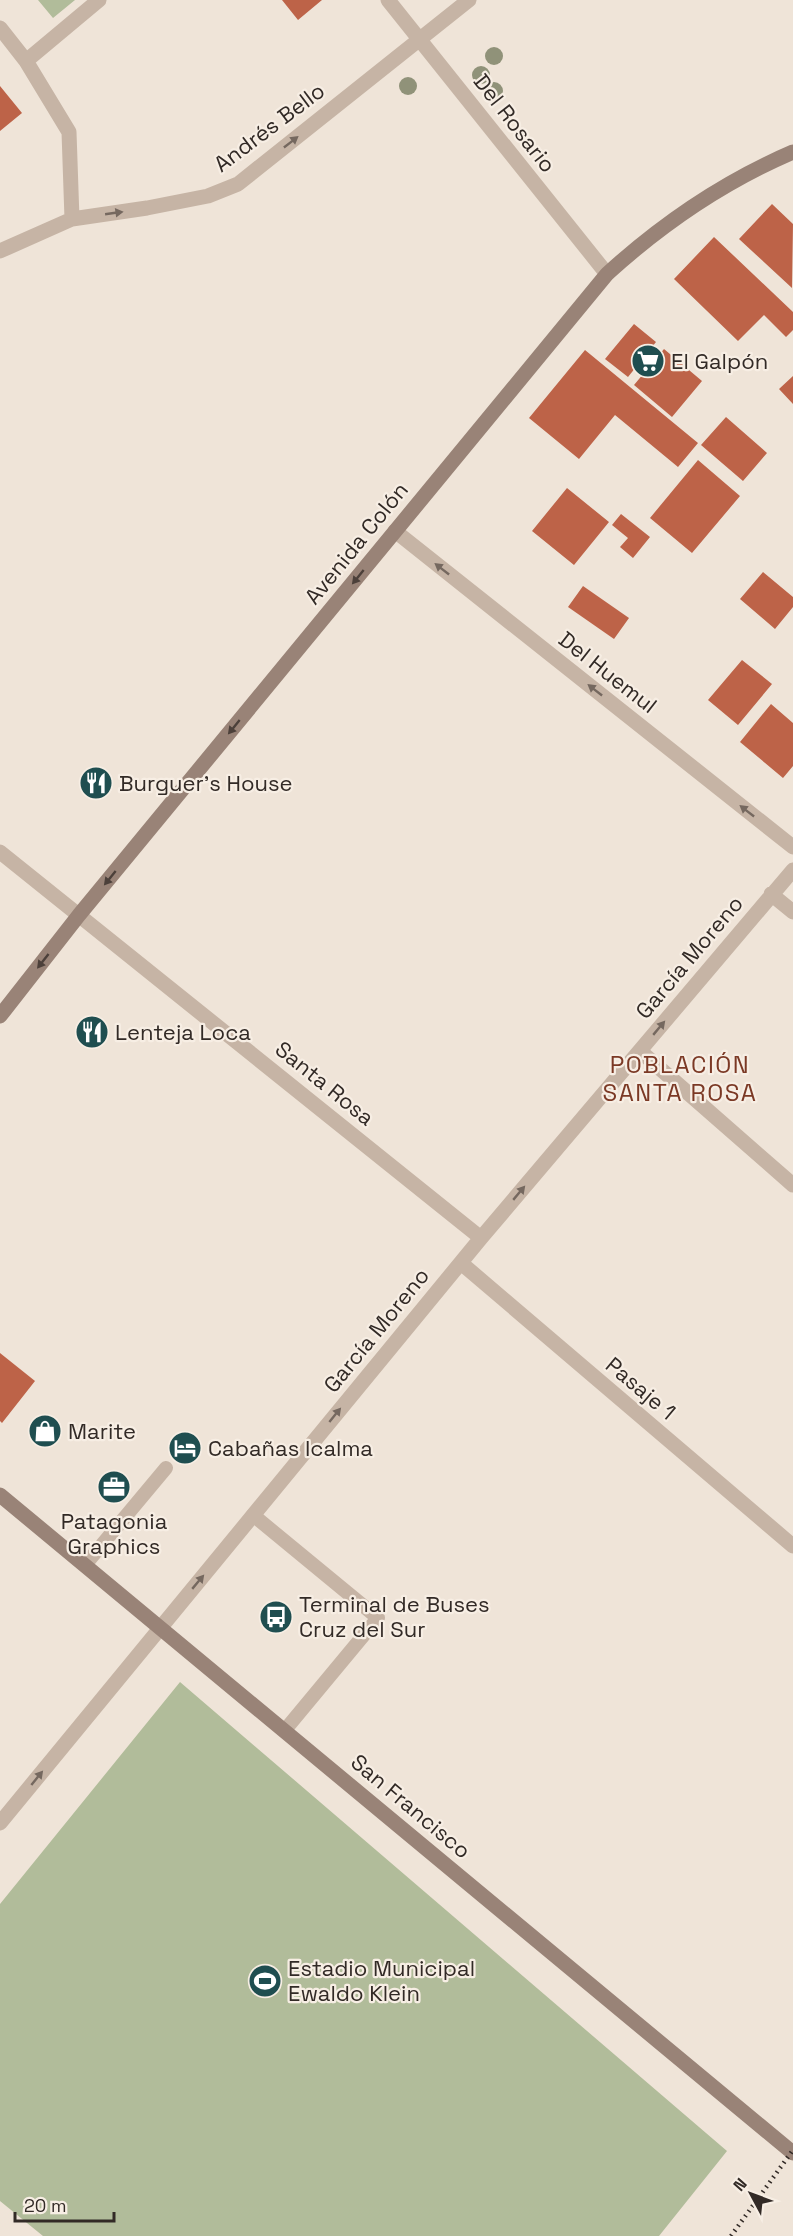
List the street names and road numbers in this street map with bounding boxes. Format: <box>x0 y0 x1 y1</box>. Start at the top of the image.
street label: Del Rosario <box>468 68 562 178</box>
street label: Andrés Bello <box>208 76 330 178</box>
street label: Avenida Colón <box>298 476 414 610</box>
street label: Del Huemul <box>553 625 663 719</box>
street label: García Moreno <box>629 890 749 1024</box>
street label: Santa Rosa <box>270 1035 380 1132</box>
street label: García Moreno <box>317 1262 435 1398</box>
street label: Pasaje 1 <box>600 1351 682 1425</box>
street label: San Francisco <box>345 1748 477 1864</box>

